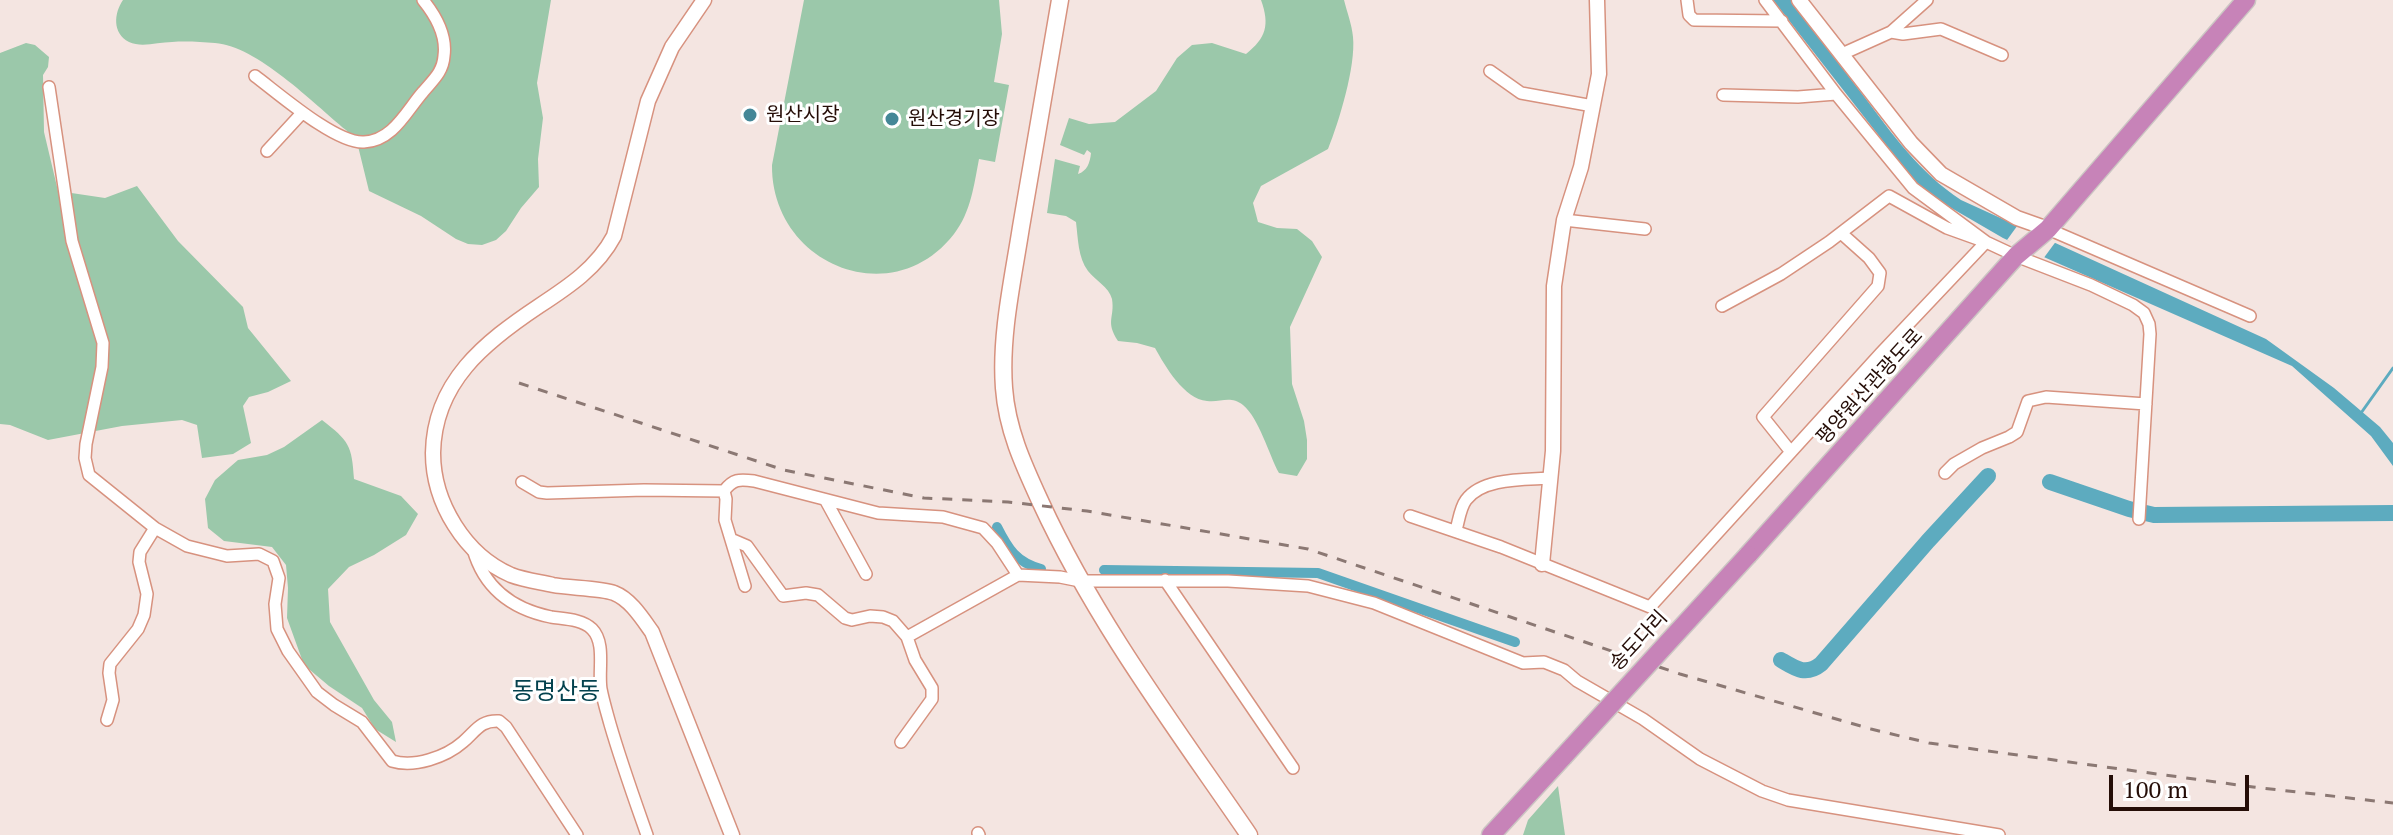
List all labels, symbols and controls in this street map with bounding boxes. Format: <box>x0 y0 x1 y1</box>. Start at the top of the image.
place label: 원산시장 <box>766 103 840 127</box>
marker: 원산시장 <box>741 106 759 124</box>
place label: 원산경기장 <box>908 107 1000 131</box>
marker: 원산경기장 <box>883 110 901 128</box>
street label: 평양원산관광도로 <box>1812 324 1928 450</box>
street label: 송도다리 <box>1605 606 1673 676</box>
district label: 동명산동 <box>512 678 600 706</box>
scale bar <box>2113 759 2253 809</box>
text: 100 m <box>2123 773 2188 805</box>

